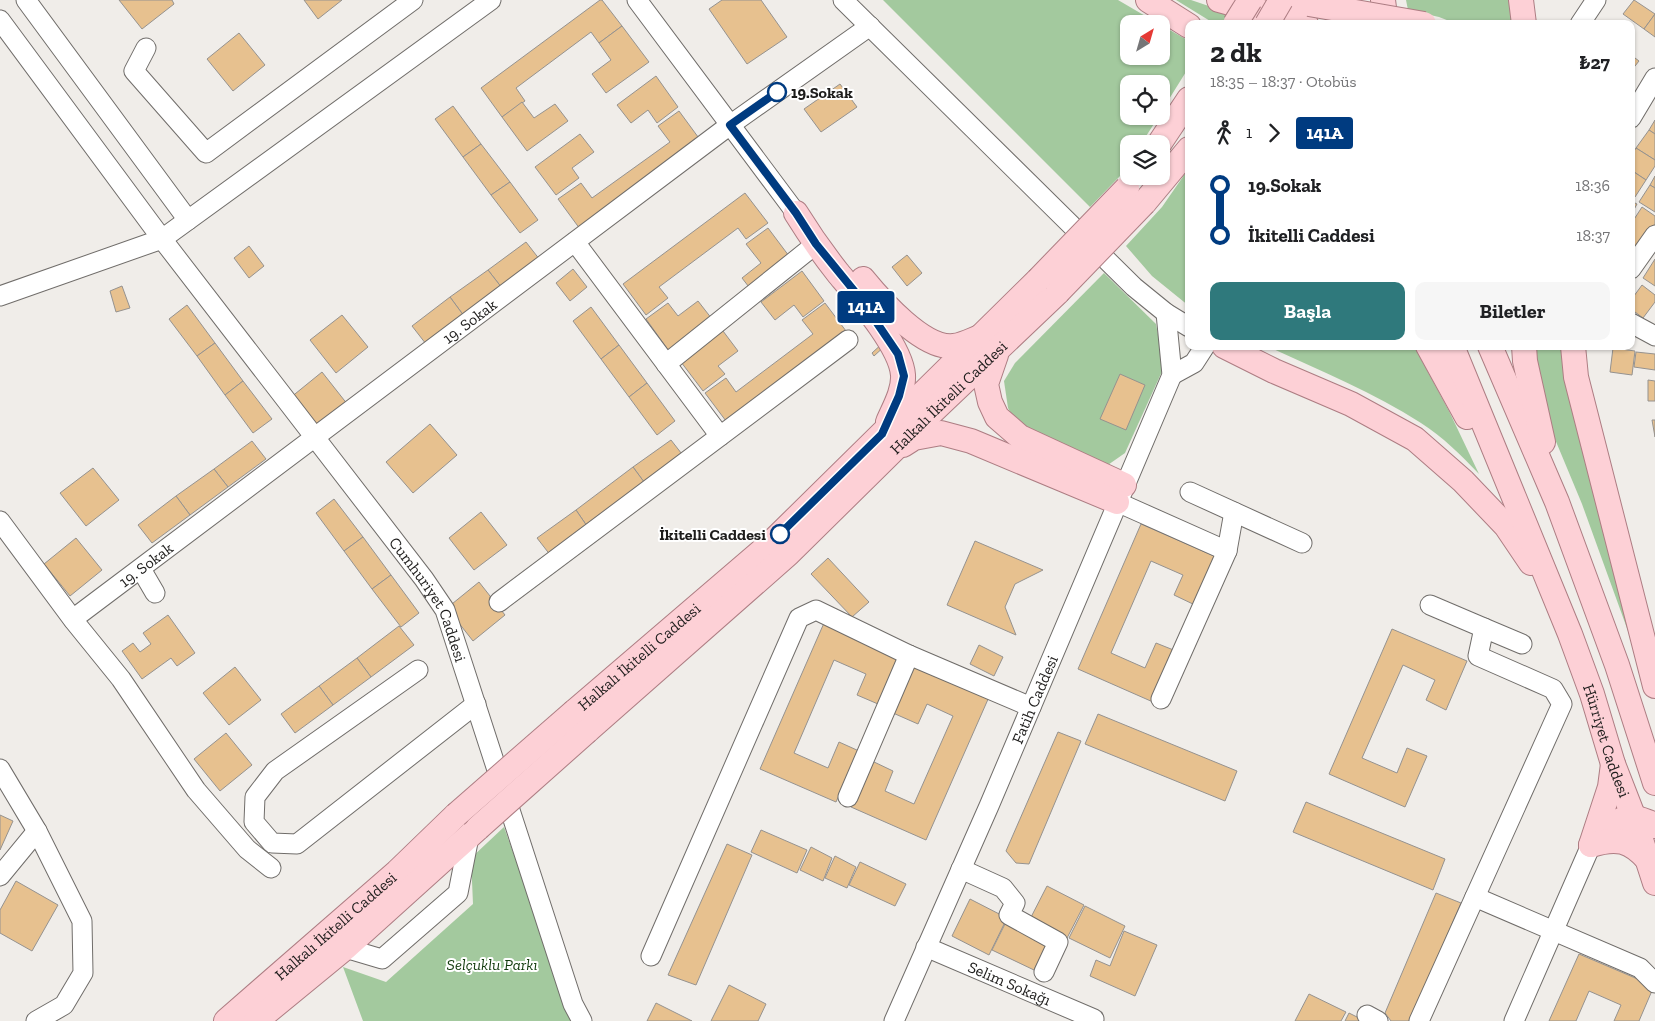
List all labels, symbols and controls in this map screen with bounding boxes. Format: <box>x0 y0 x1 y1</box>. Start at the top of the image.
north arrow <box>1120 15 1170 65</box>
map controls <box>1120 15 1170 185</box>
text: 2 dk <box>1210 36 1262 69</box>
text: ₺27 <box>1579 51 1610 74</box>
text: 18:35 – 18:37 · Otobüs <box>1210 72 1356 91</box>
button: locate <box>1120 75 1170 125</box>
marker: 19.Sokak <box>767 82 787 102</box>
place label: 19.Sokak <box>791 83 853 102</box>
icon: walk <box>1210 119 1238 147</box>
icon: forward <box>1260 119 1288 147</box>
text: 141A <box>1306 122 1343 144</box>
text: 1 <box>1246 123 1252 142</box>
button: layers <box>1120 135 1170 185</box>
text: 19.Sokak <box>1248 174 1321 197</box>
text: 18:36 <box>1575 176 1610 195</box>
text: İkitelli Caddesi <box>1248 224 1375 247</box>
text: 18:37 <box>1576 226 1610 245</box>
button: Başla <box>1210 282 1405 340</box>
button: Biletler <box>1415 282 1610 340</box>
line badge: 141A <box>831 291 901 323</box>
street label: 19. Sokak <box>439 294 501 348</box>
text: 141A <box>847 296 885 318</box>
street label: Halkalı İkitelli Caddesi <box>886 336 1011 458</box>
marker: İkitelli Caddesi <box>770 524 790 544</box>
place label: İkitelli Caddesi <box>659 525 766 544</box>
street label: Cumhuriyet Caddesi <box>385 533 470 665</box>
street label: 19. Sokak <box>115 538 177 591</box>
street label: Halkalı İkitelli Caddesi <box>574 599 705 714</box>
street label: Fatih Caddesi <box>1008 652 1062 746</box>
street label: Hürriyet Caddesi <box>1579 681 1634 801</box>
street label: Halkalı İkitelli Caddesi <box>271 868 401 984</box>
park label: Selçuklu Parkı <box>447 955 537 974</box>
street label: Selim Sokağı <box>965 957 1054 1010</box>

